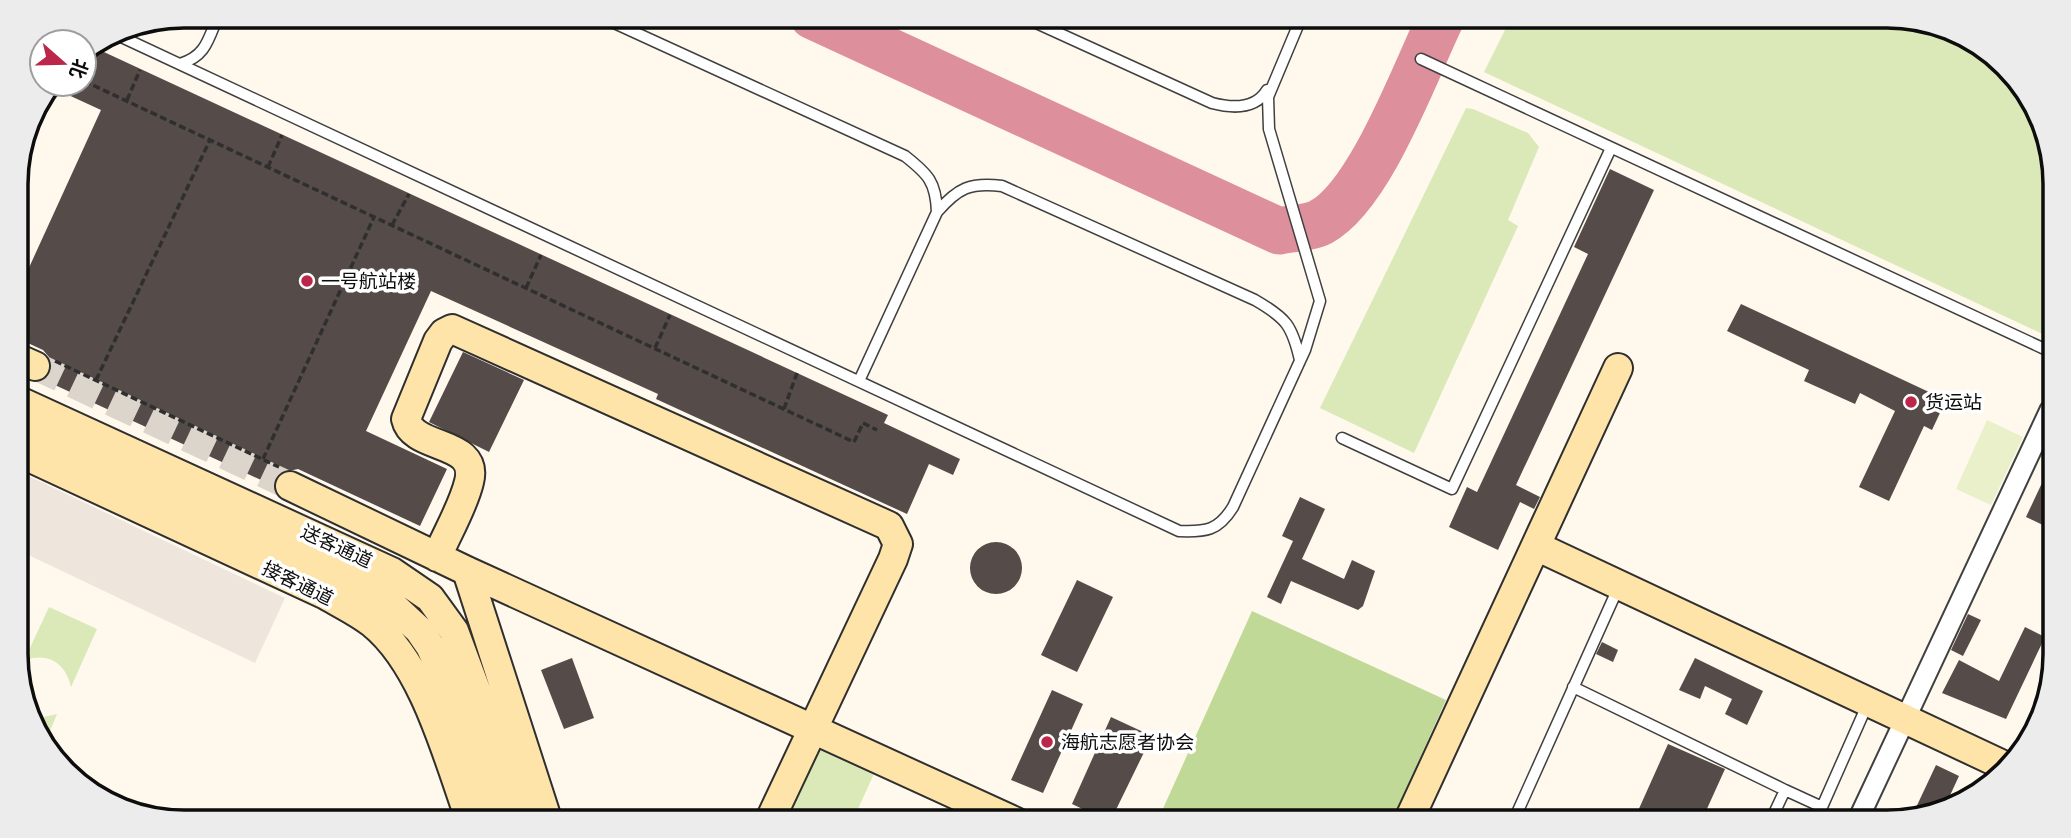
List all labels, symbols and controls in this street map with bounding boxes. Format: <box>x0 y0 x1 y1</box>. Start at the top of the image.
north arrow <box>28 28 98 98</box>
text: 北 <box>64 55 94 82</box>
place label: 一号航站楼 <box>321 268 416 294</box>
marker: 一号航站楼 <box>299 273 315 289</box>
place label: 货运站 <box>1925 389 1982 415</box>
marker: 货运站 <box>1903 394 1919 410</box>
street label: 送客通道 <box>297 518 377 574</box>
street label: 接客通道 <box>258 555 338 611</box>
place label: 海航志愿者协会 <box>1061 729 1194 755</box>
marker: 海航志愿者协会 <box>1039 734 1055 750</box>

